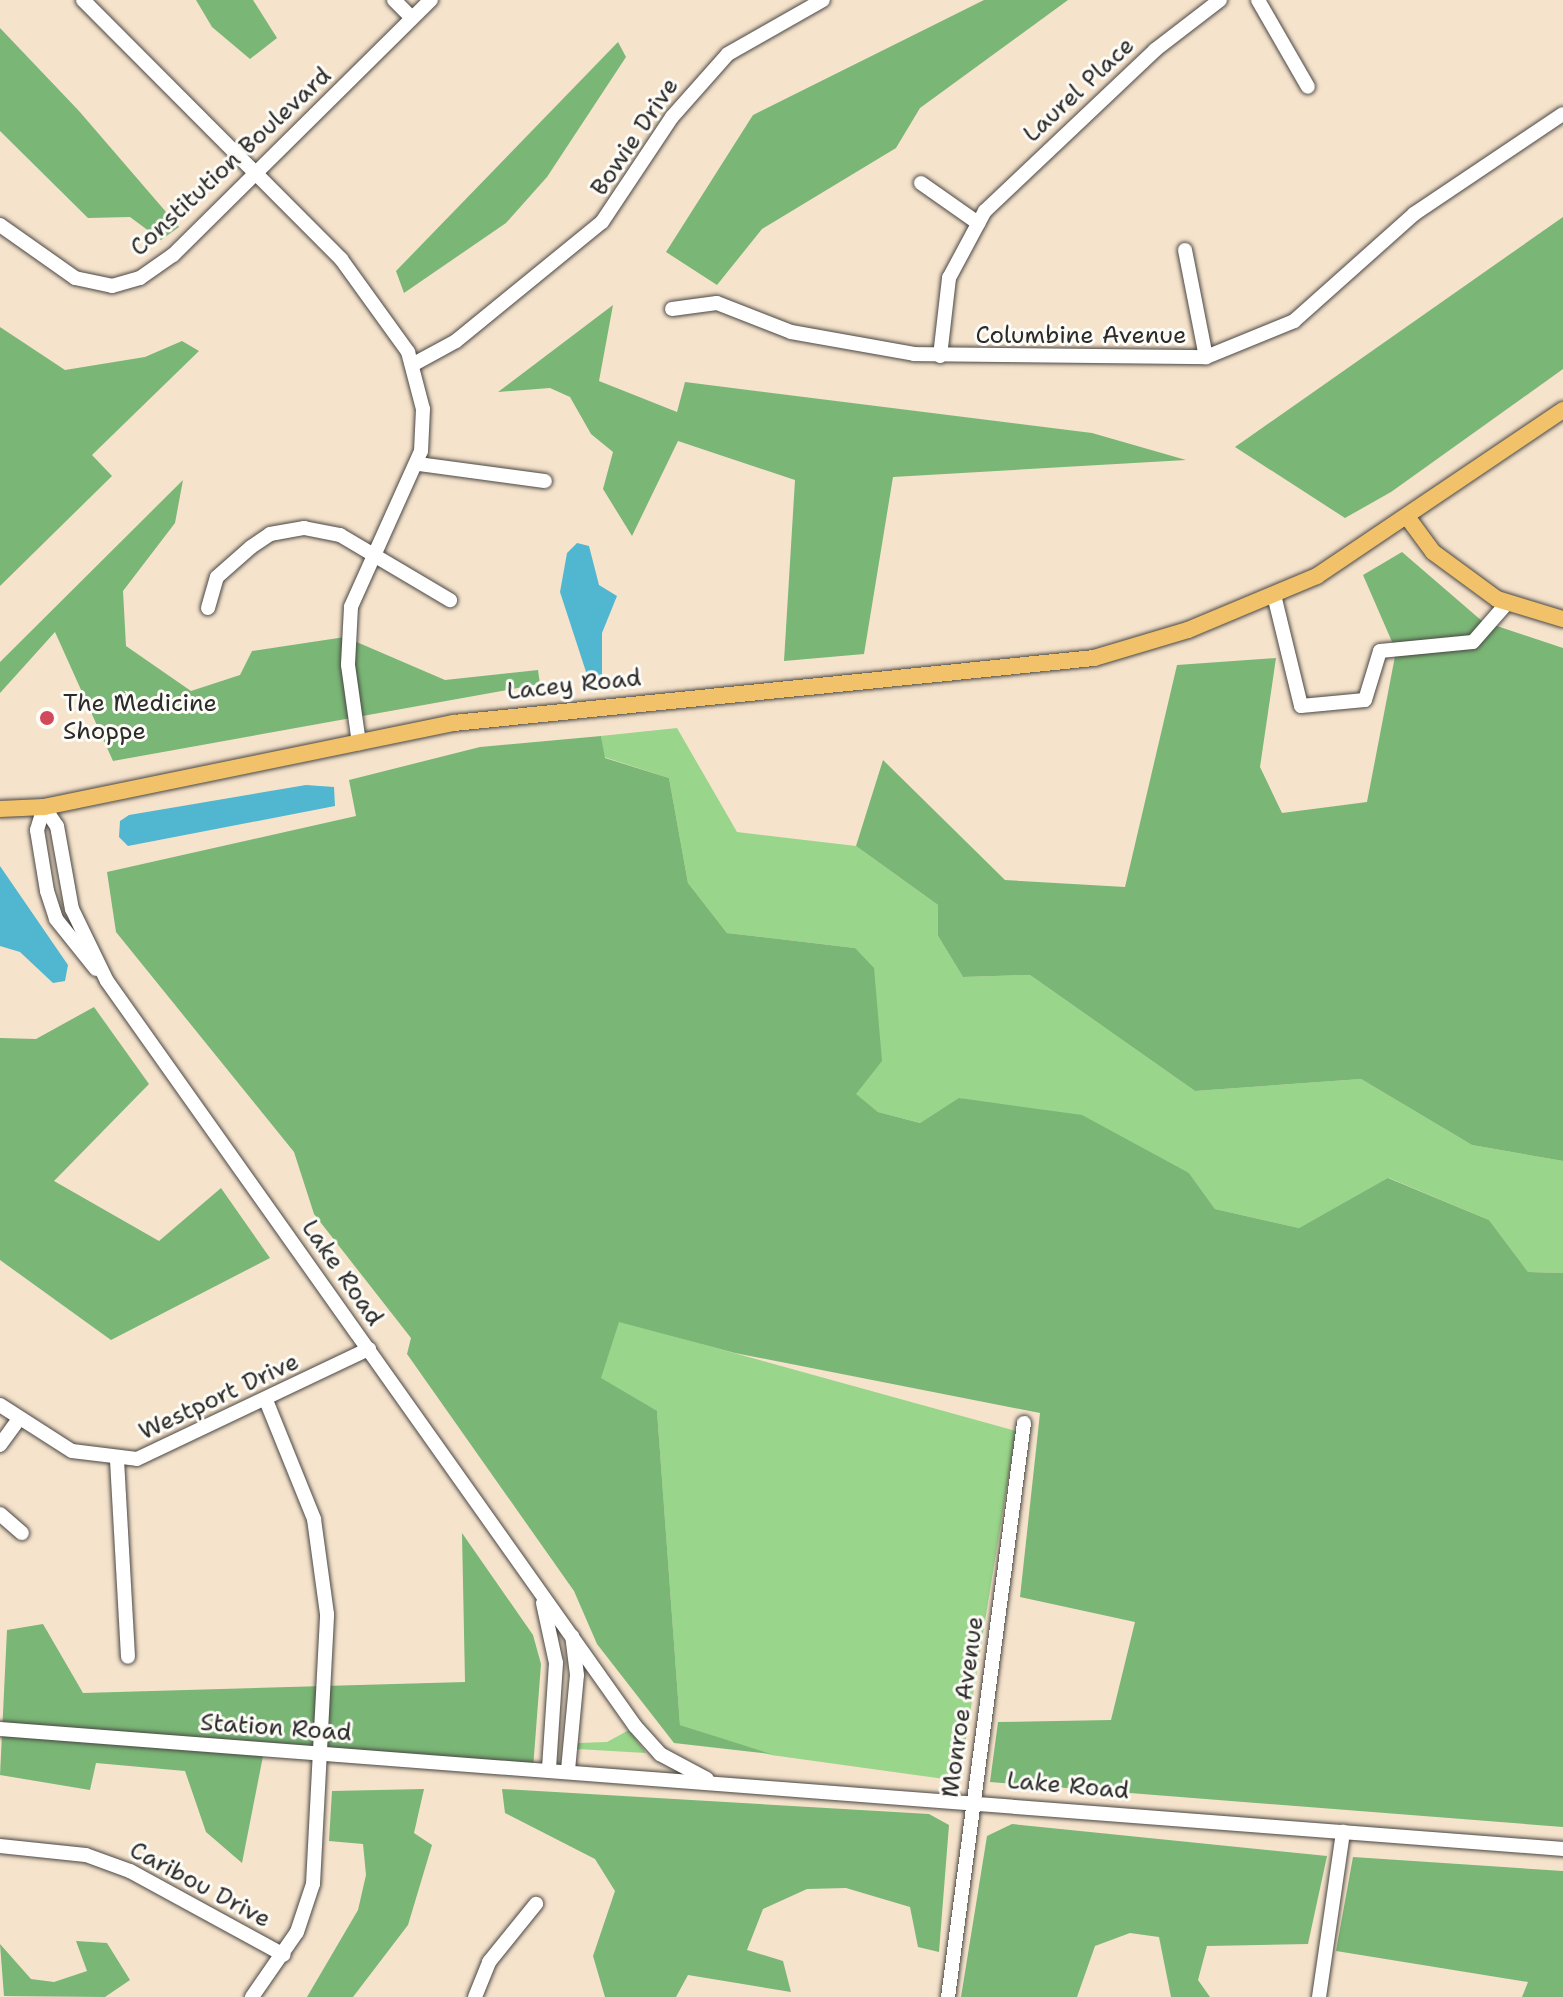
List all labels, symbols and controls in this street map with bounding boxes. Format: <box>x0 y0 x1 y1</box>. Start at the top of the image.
street label: Laurel Place <box>1018 31 1140 149</box>
street label: Constitution Boulevard <box>125 61 337 263</box>
street label: Bowie Drive <box>585 73 685 201</box>
street label: Columbine Avenue <box>975 322 1187 350</box>
street label: Lacey Road <box>505 664 643 706</box>
place label: The Medicine Shoppe <box>63 690 217 746</box>
marker: The Medicine Shoppe <box>38 709 56 727</box>
street label: Lake Road <box>295 1214 389 1332</box>
street label: Westport Drive <box>135 1347 303 1447</box>
street label: Monroe Avenue <box>936 1614 990 1800</box>
street label: Station Road <box>199 1708 353 1748</box>
street label: Lake Road <box>1006 1766 1130 1806</box>
street label: Caribou Drive <box>125 1836 275 1934</box>

